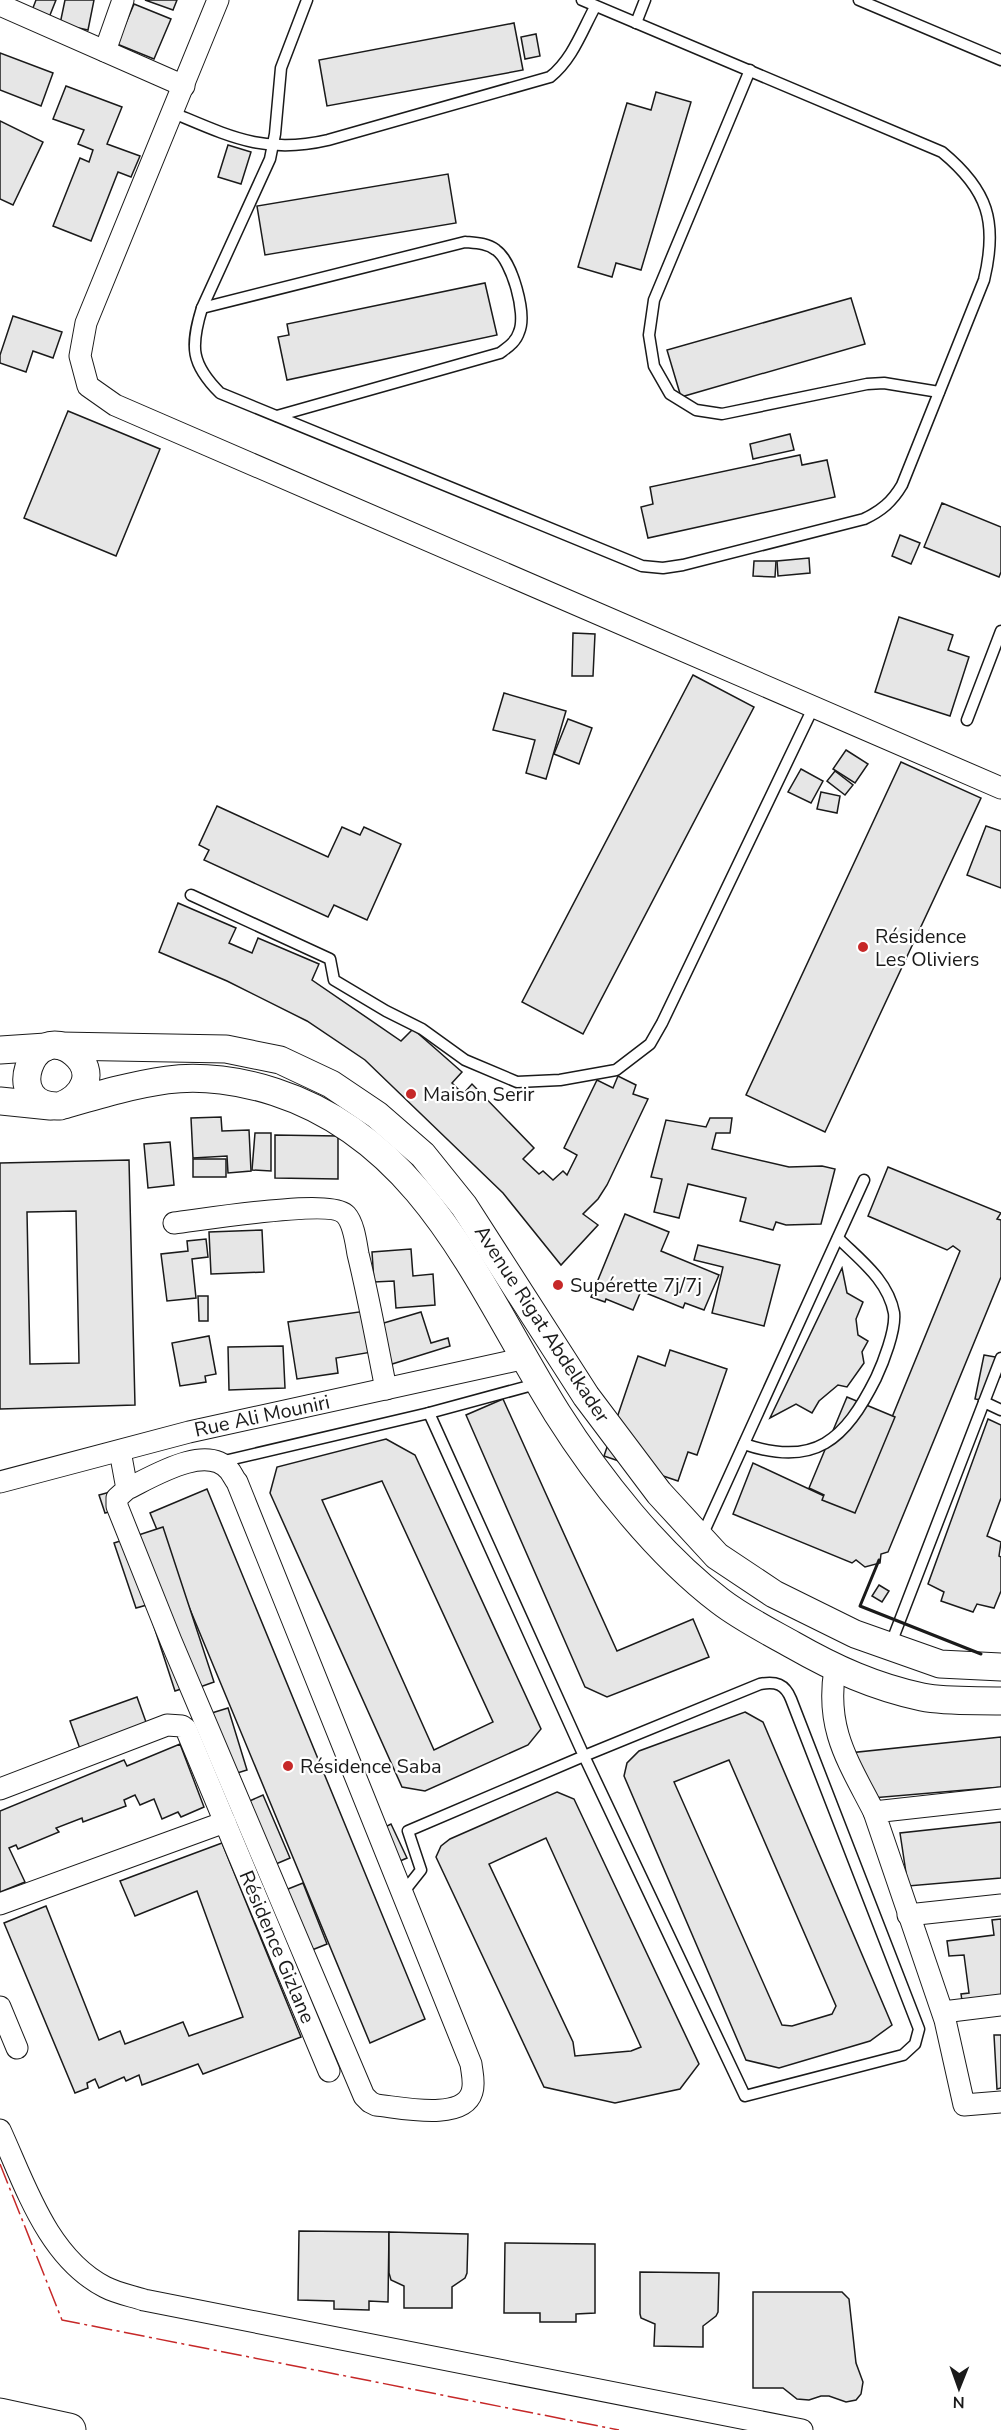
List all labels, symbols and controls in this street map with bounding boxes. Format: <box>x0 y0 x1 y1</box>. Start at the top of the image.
place label: Résidence Les Oliviers <box>875 923 979 973</box>
marker: Résidence Les Oliviers <box>856 940 870 954</box>
place label: Maison Serir <box>423 1081 534 1108</box>
marker: Maison Serir <box>404 1087 418 1101</box>
street label: Avenue Rigat Abdelkader <box>468 1220 616 1428</box>
place label: Supérette 7j/7j <box>570 1272 702 1299</box>
marker: Supérette 7j/7j <box>551 1278 565 1292</box>
street label: Rue Ali Mouniri <box>192 1388 332 1444</box>
place label: Résidence Saba <box>300 1753 442 1780</box>
marker: Résidence Saba <box>281 1759 295 1773</box>
street label: Résidence Gizlane <box>233 1866 321 2028</box>
north arrow <box>929 2358 989 2418</box>
text: N <box>953 2391 965 2413</box>

